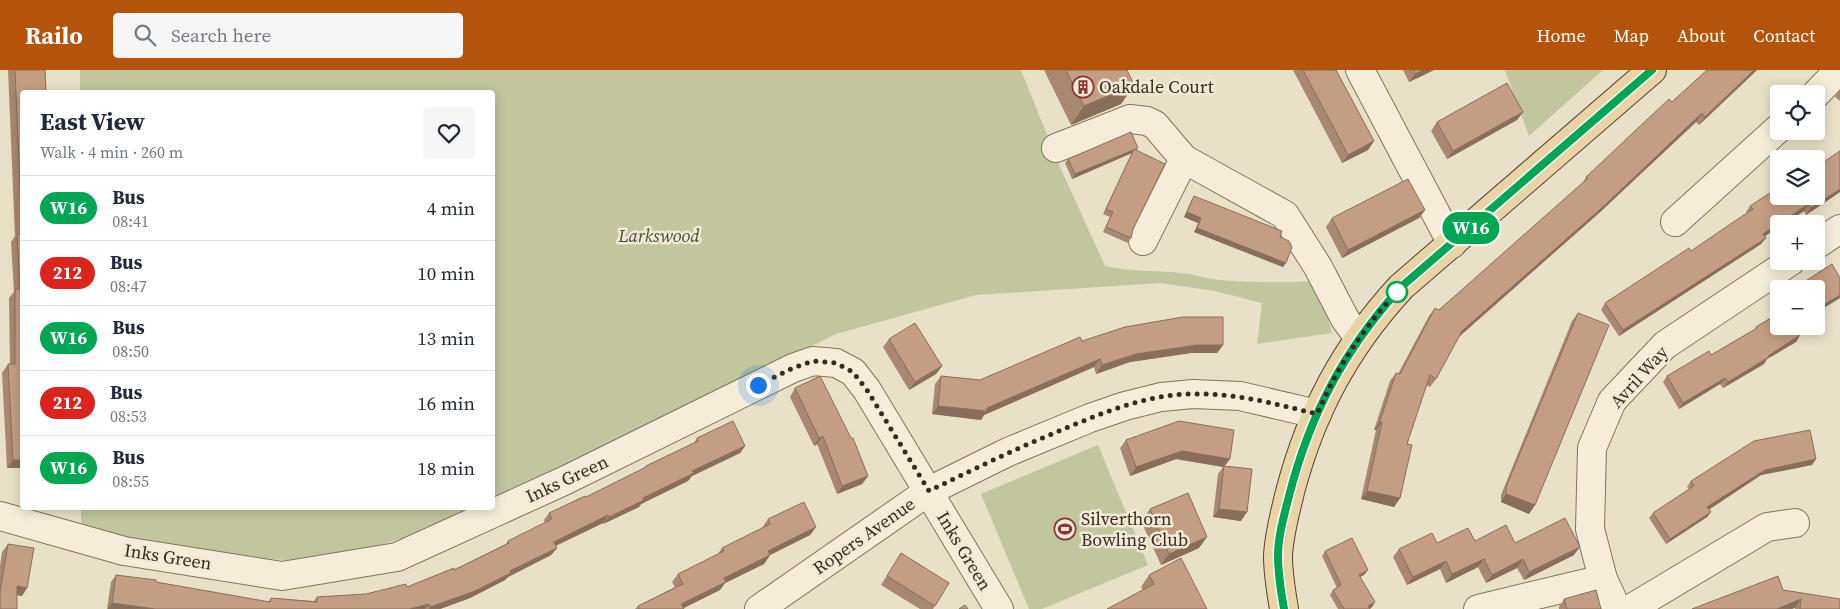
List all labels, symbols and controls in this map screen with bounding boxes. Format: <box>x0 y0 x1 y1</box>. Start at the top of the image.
search box <box>113 13 463 58</box>
text: Railo <box>25 19 83 52</box>
icon: search <box>131 21 159 49</box>
text: Search here <box>171 22 271 48</box>
text: Home <box>1537 23 1586 48</box>
text: Map <box>1614 23 1649 48</box>
text: About <box>1677 23 1725 48</box>
text: Contact <box>1753 23 1815 48</box>
place label: Oakdale Court <box>1099 74 1214 99</box>
building icon: Oakdale Court <box>1071 75 1095 99</box>
map controls <box>1770 85 1825 335</box>
button: locate <box>1770 85 1825 140</box>
text: East View <box>40 105 145 138</box>
button: heart <box>423 107 475 159</box>
text: Walk · 4 min · 260 m <box>40 141 183 163</box>
button: layers <box>1770 150 1825 205</box>
text: Bus <box>112 184 145 210</box>
text: W16 <box>50 195 87 220</box>
text: 4 min <box>427 195 475 221</box>
text: 08:41 <box>112 210 149 232</box>
line badge: W16 <box>1442 212 1500 244</box>
text: W16 <box>1452 215 1490 240</box>
button: + <box>1770 215 1825 270</box>
park label: Larkswood <box>617 223 700 248</box>
text: Bus <box>110 249 142 275</box>
text: 212 <box>53 260 82 285</box>
text: 10 min <box>417 260 475 286</box>
text: 08:47 <box>110 275 147 297</box>
button: − <box>1770 280 1825 335</box>
unlabelled marker <box>1386 281 1408 303</box>
text: Bus <box>112 314 145 340</box>
text: W16 <box>50 325 87 350</box>
text: 13 min <box>417 325 475 351</box>
street label: Avril Way <box>1604 339 1674 413</box>
text: 08:50 <box>112 340 149 362</box>
your location <box>746 373 771 398</box>
text: Bus <box>110 379 142 405</box>
text: 212 <box>53 390 82 415</box>
text: 16 min <box>417 390 475 416</box>
text: 08:53 <box>110 405 147 427</box>
text: Bus <box>112 444 145 470</box>
street label: Inks Green <box>522 449 612 509</box>
text: W16 <box>50 455 87 480</box>
text: 18 min <box>417 455 475 481</box>
text: 08:55 <box>112 470 149 492</box>
street label: Ropers Avenue <box>808 491 920 580</box>
street label: Inks Green <box>931 506 998 595</box>
place label: Silverthorn Bowling Club <box>1081 506 1188 552</box>
sports icon: Silverthorn Bowling Club <box>1053 517 1077 541</box>
street label: Inks Green <box>123 537 214 576</box>

